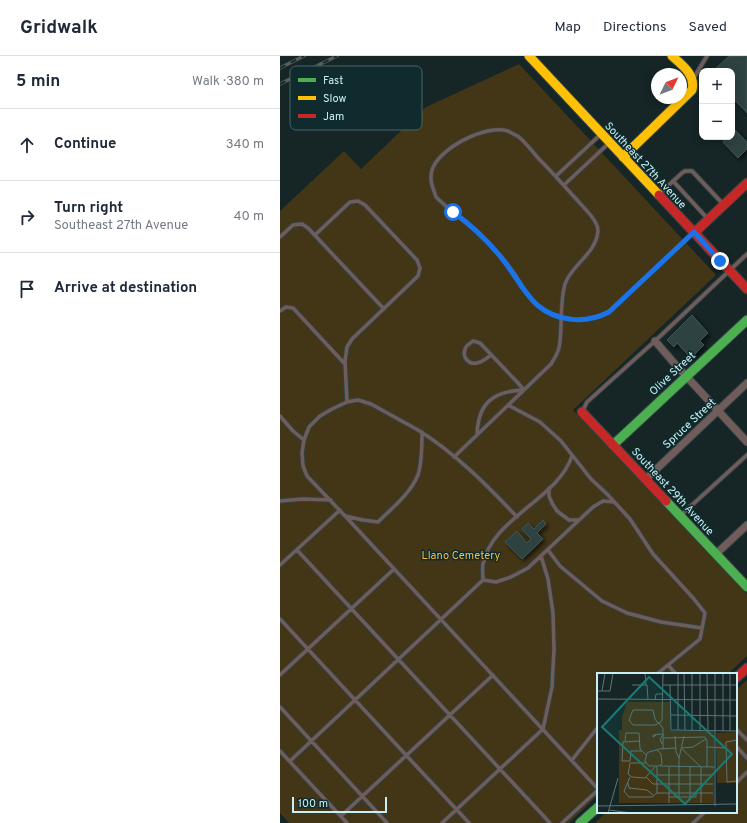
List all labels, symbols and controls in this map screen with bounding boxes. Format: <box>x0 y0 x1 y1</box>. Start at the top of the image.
text: Gridwalk <box>20 16 98 40</box>
text: Map <box>555 19 581 36</box>
text: Directions <box>603 19 667 36</box>
text: Saved <box>689 19 727 36</box>
legend <box>290 66 422 130</box>
north arrow <box>651 68 687 104</box>
map controls <box>699 68 735 140</box>
button: + <box>699 68 735 104</box>
text: 5 min <box>16 71 60 93</box>
text: Walk · 380 m <box>192 74 264 90</box>
text: Fast <box>323 74 343 88</box>
text: Slow <box>323 92 346 106</box>
button: − <box>699 104 735 140</box>
text: Jam <box>323 110 344 124</box>
street label: Southeast 27th Avenue <box>601 119 689 212</box>
icon: ahead <box>16 134 38 156</box>
text: Continue <box>54 135 116 154</box>
text: 340 m <box>226 137 264 153</box>
text: Turn right <box>54 199 123 218</box>
route start <box>444 203 462 221</box>
icon: right <box>16 206 38 228</box>
text: 40 m <box>234 209 264 225</box>
text: Southeast 27th Avenue <box>54 218 188 234</box>
route end <box>711 252 729 270</box>
icon: arrive <box>16 278 38 300</box>
text: Arrive at destination <box>54 279 197 298</box>
street label: Olive Street <box>647 349 699 399</box>
street label: Spruce Street <box>660 396 719 452</box>
street label: Southeast 29th Avenue <box>628 445 717 538</box>
park label: Llano Cemetery <box>422 549 501 563</box>
inset map <box>597 673 737 813</box>
scale bar <box>292 795 387 814</box>
text: 100 m <box>298 797 328 811</box>

